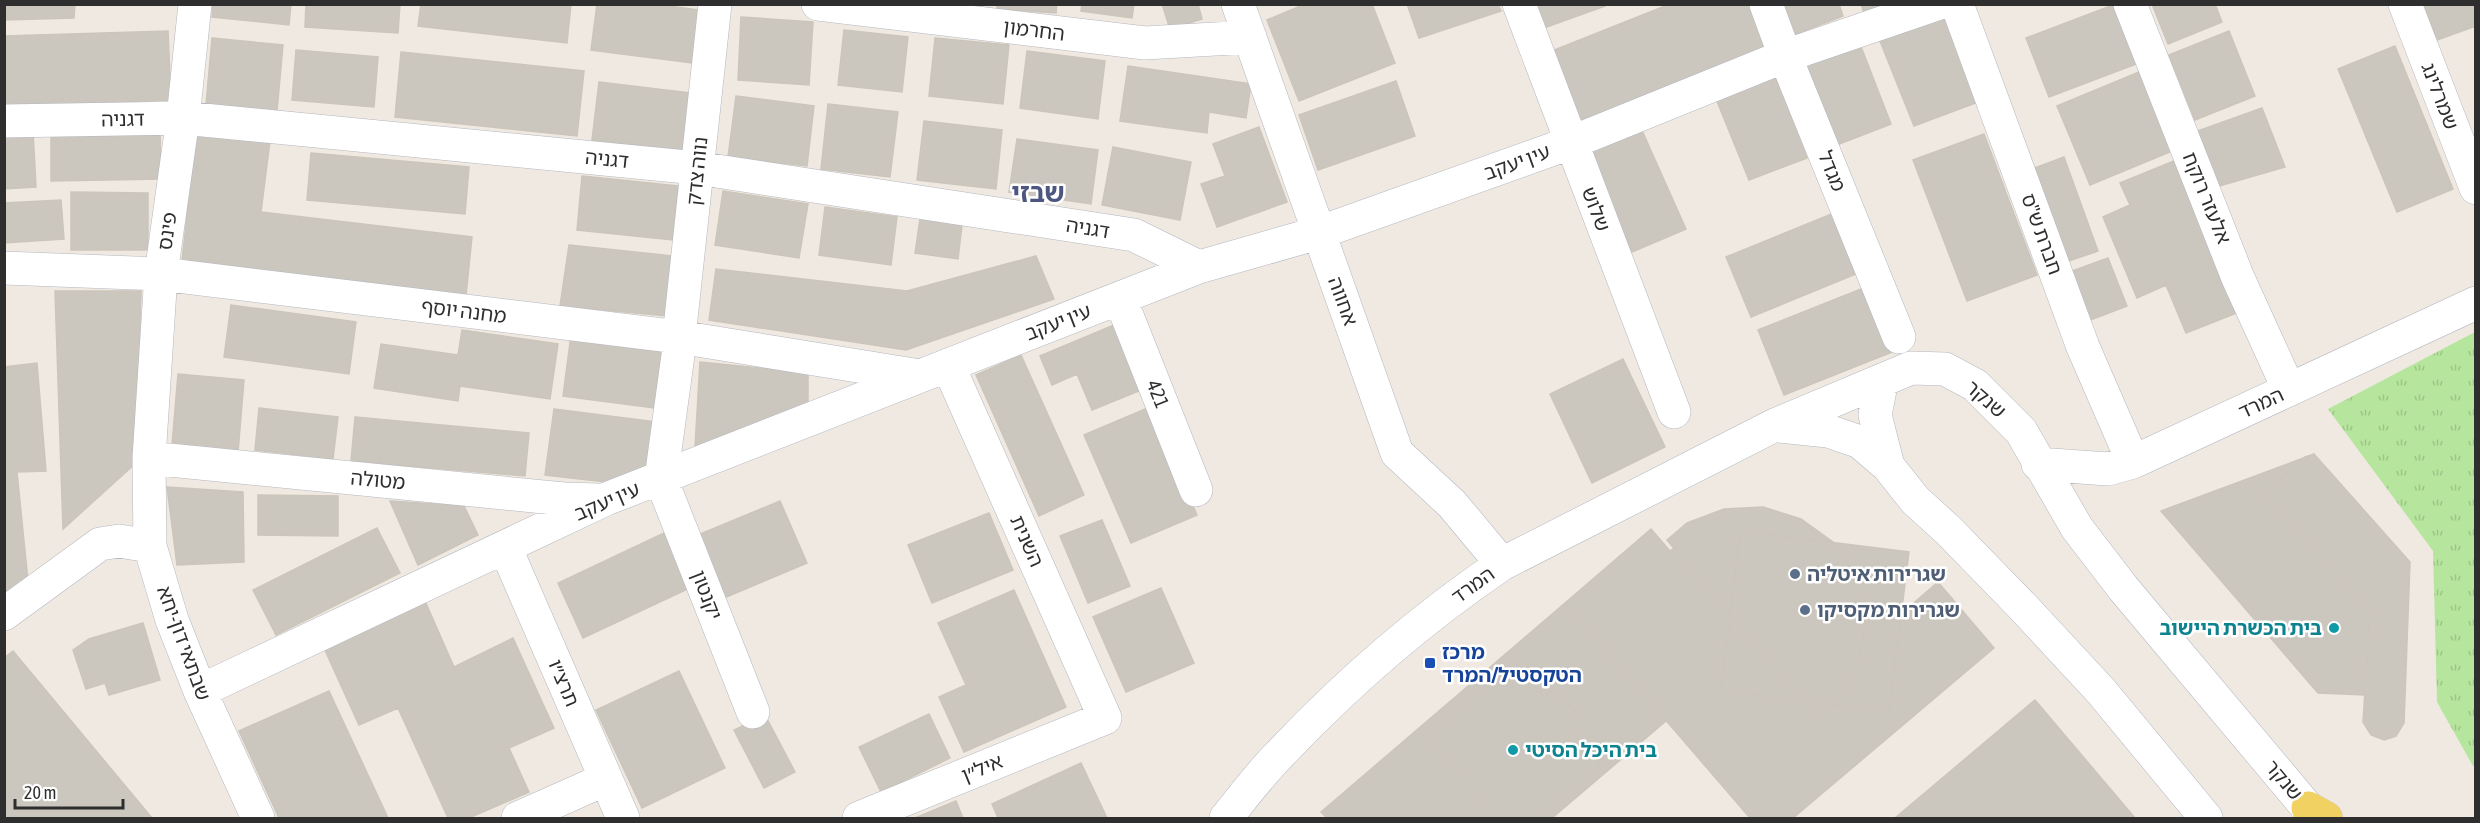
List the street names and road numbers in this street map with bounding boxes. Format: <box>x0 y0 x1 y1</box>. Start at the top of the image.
street label: החרמון <box>1002 14 1066 45</box>
street label: שמרלינג <box>2417 59 2464 132</box>
street label: דגניה <box>101 107 145 130</box>
street label: נווה צדק <box>681 135 712 206</box>
street label: עין יעקב <box>1481 139 1553 184</box>
street label: דגניה <box>584 145 630 172</box>
street label: מגדל <box>1814 147 1851 195</box>
street label: אלעזר רוקח <box>2179 149 2236 247</box>
street label: שלוש <box>1578 183 1615 234</box>
street label: חברת ש"ס <box>2017 190 2068 278</box>
street label: פינס <box>152 210 181 252</box>
street label: דגניה <box>1065 213 1112 242</box>
street label: אחווה <box>1324 273 1363 328</box>
street label: מחנה יוסף <box>420 294 508 327</box>
street label: עין יעקב <box>1022 298 1094 345</box>
street label: שנקר <box>1962 375 2011 422</box>
street label: 421 <box>1143 376 1174 411</box>
street label: המרד <box>2235 382 2287 423</box>
street label: מטולה <box>350 466 406 493</box>
street label: עין יעקב <box>571 477 643 525</box>
street label: השנית <box>1006 512 1049 570</box>
street label: המרד <box>1447 561 1498 608</box>
street label: יקנטון <box>688 567 727 623</box>
street label: שבתאי דון-יחא <box>153 582 216 703</box>
street label: תרצ״ו <box>544 656 585 710</box>
street label: איל״ן <box>958 749 1006 786</box>
street label: שנקר <box>2261 755 2308 804</box>

